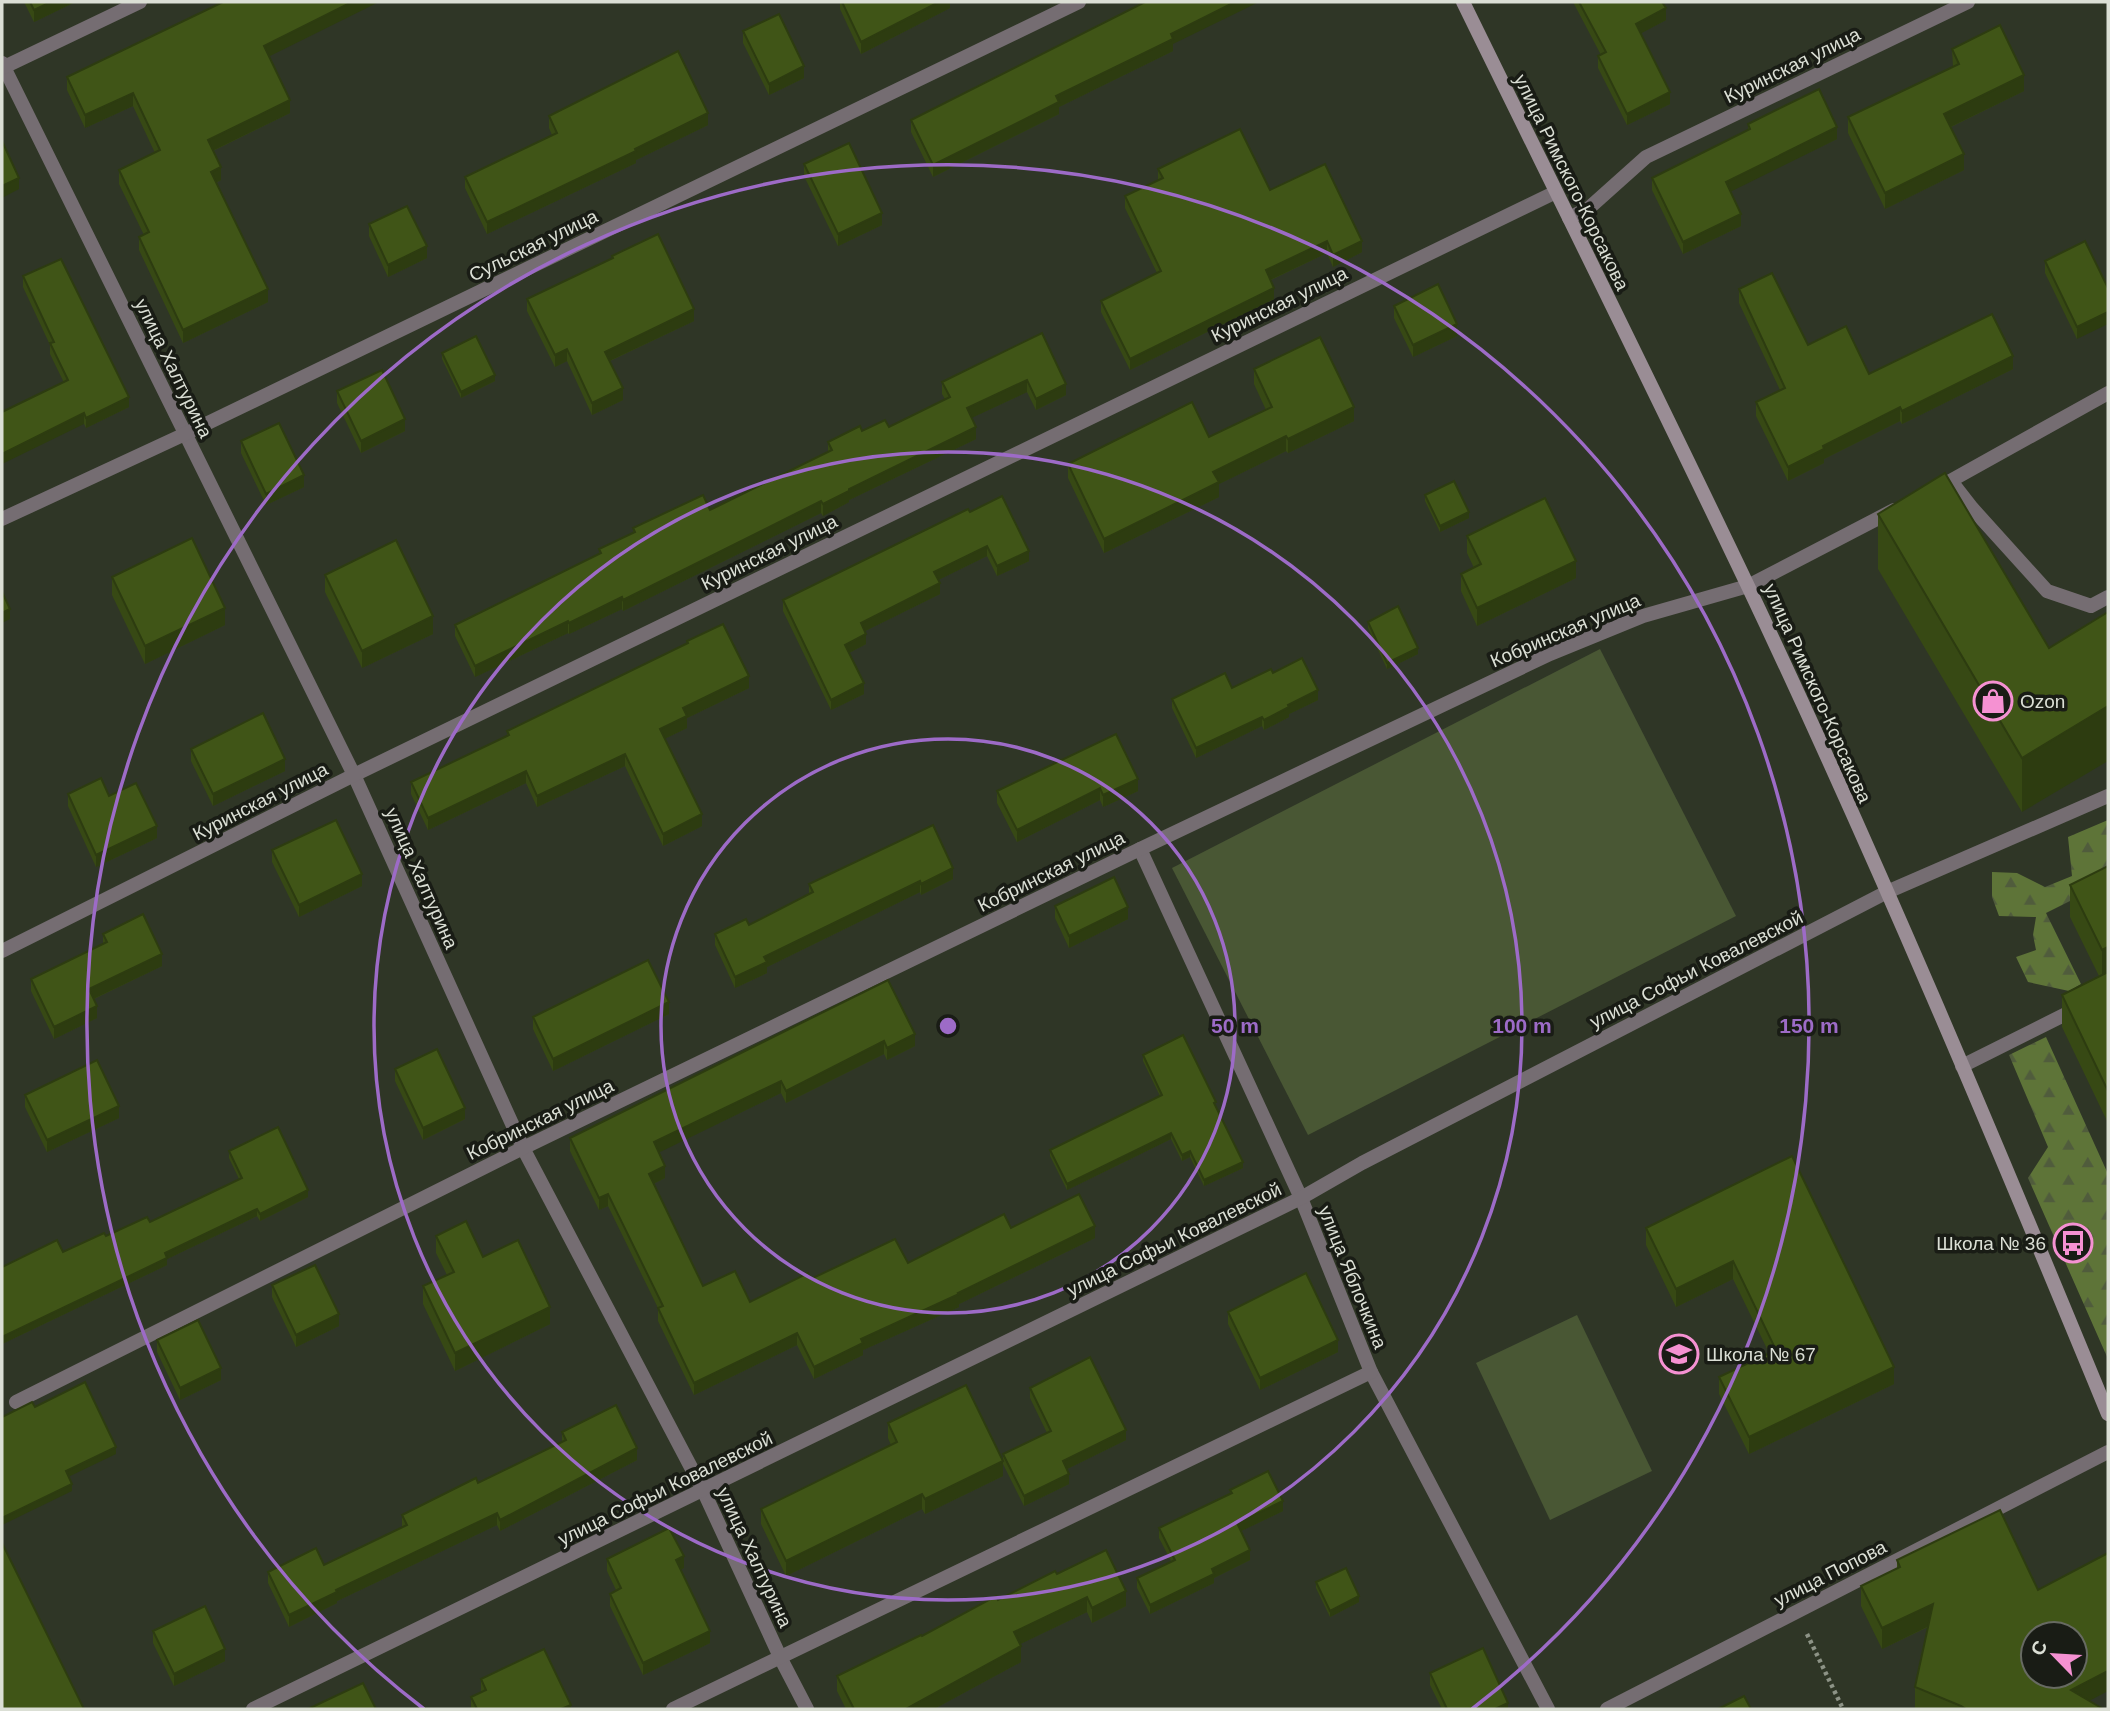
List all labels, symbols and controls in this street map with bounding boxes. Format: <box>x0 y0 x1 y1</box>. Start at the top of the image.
street label: Куринская улица <box>1721 23 1864 107</box>
street label: улица Римского-Корсакова <box>1510 71 1633 294</box>
street label: Сульская улица <box>466 205 601 286</box>
street label: Куринская улица <box>1208 262 1351 346</box>
street label: улица Халтурина <box>131 295 217 442</box>
street label: Куринская улица <box>698 510 841 594</box>
street label: улица Римского-Корсакова <box>1760 580 1876 806</box>
street label: Кобринская улица <box>1487 589 1644 672</box>
shop icon: Ozon <box>1972 680 2014 722</box>
place label: Ozon <box>2020 691 2065 712</box>
street label: Куринская улица <box>189 758 332 845</box>
street label: улица Халтурина <box>381 804 462 952</box>
street label: Кобринская улица <box>974 827 1128 916</box>
street label: улица Софьи Ковалевской <box>1586 907 1806 1032</box>
centre of rings <box>936 1014 960 1038</box>
text: 50 m <box>1211 1014 1259 1037</box>
text: 100 m <box>1492 1014 1552 1037</box>
text: 150 m <box>1779 1014 1839 1037</box>
street label: Кобринская улица <box>463 1075 617 1164</box>
street label: улица Софьи Ковалевской <box>1064 1178 1285 1301</box>
street label: улица Яблочкина <box>1314 1203 1391 1352</box>
bus stop icon: Школа № 36 <box>2052 1222 2094 1264</box>
place label: Школа № 36 <box>1936 1233 2046 1254</box>
school or university icon: Школа № 67 <box>1658 1333 1700 1375</box>
place label: Школа № 67 <box>1706 1344 1816 1365</box>
street label: улица Софьи Ковалевской <box>555 1427 776 1550</box>
street label: улица Халтурина <box>713 1484 796 1631</box>
street label: улица Попова <box>1771 1536 1890 1611</box>
north arrow <box>2019 1620 2089 1690</box>
text: С <box>2027 1637 2052 1659</box>

